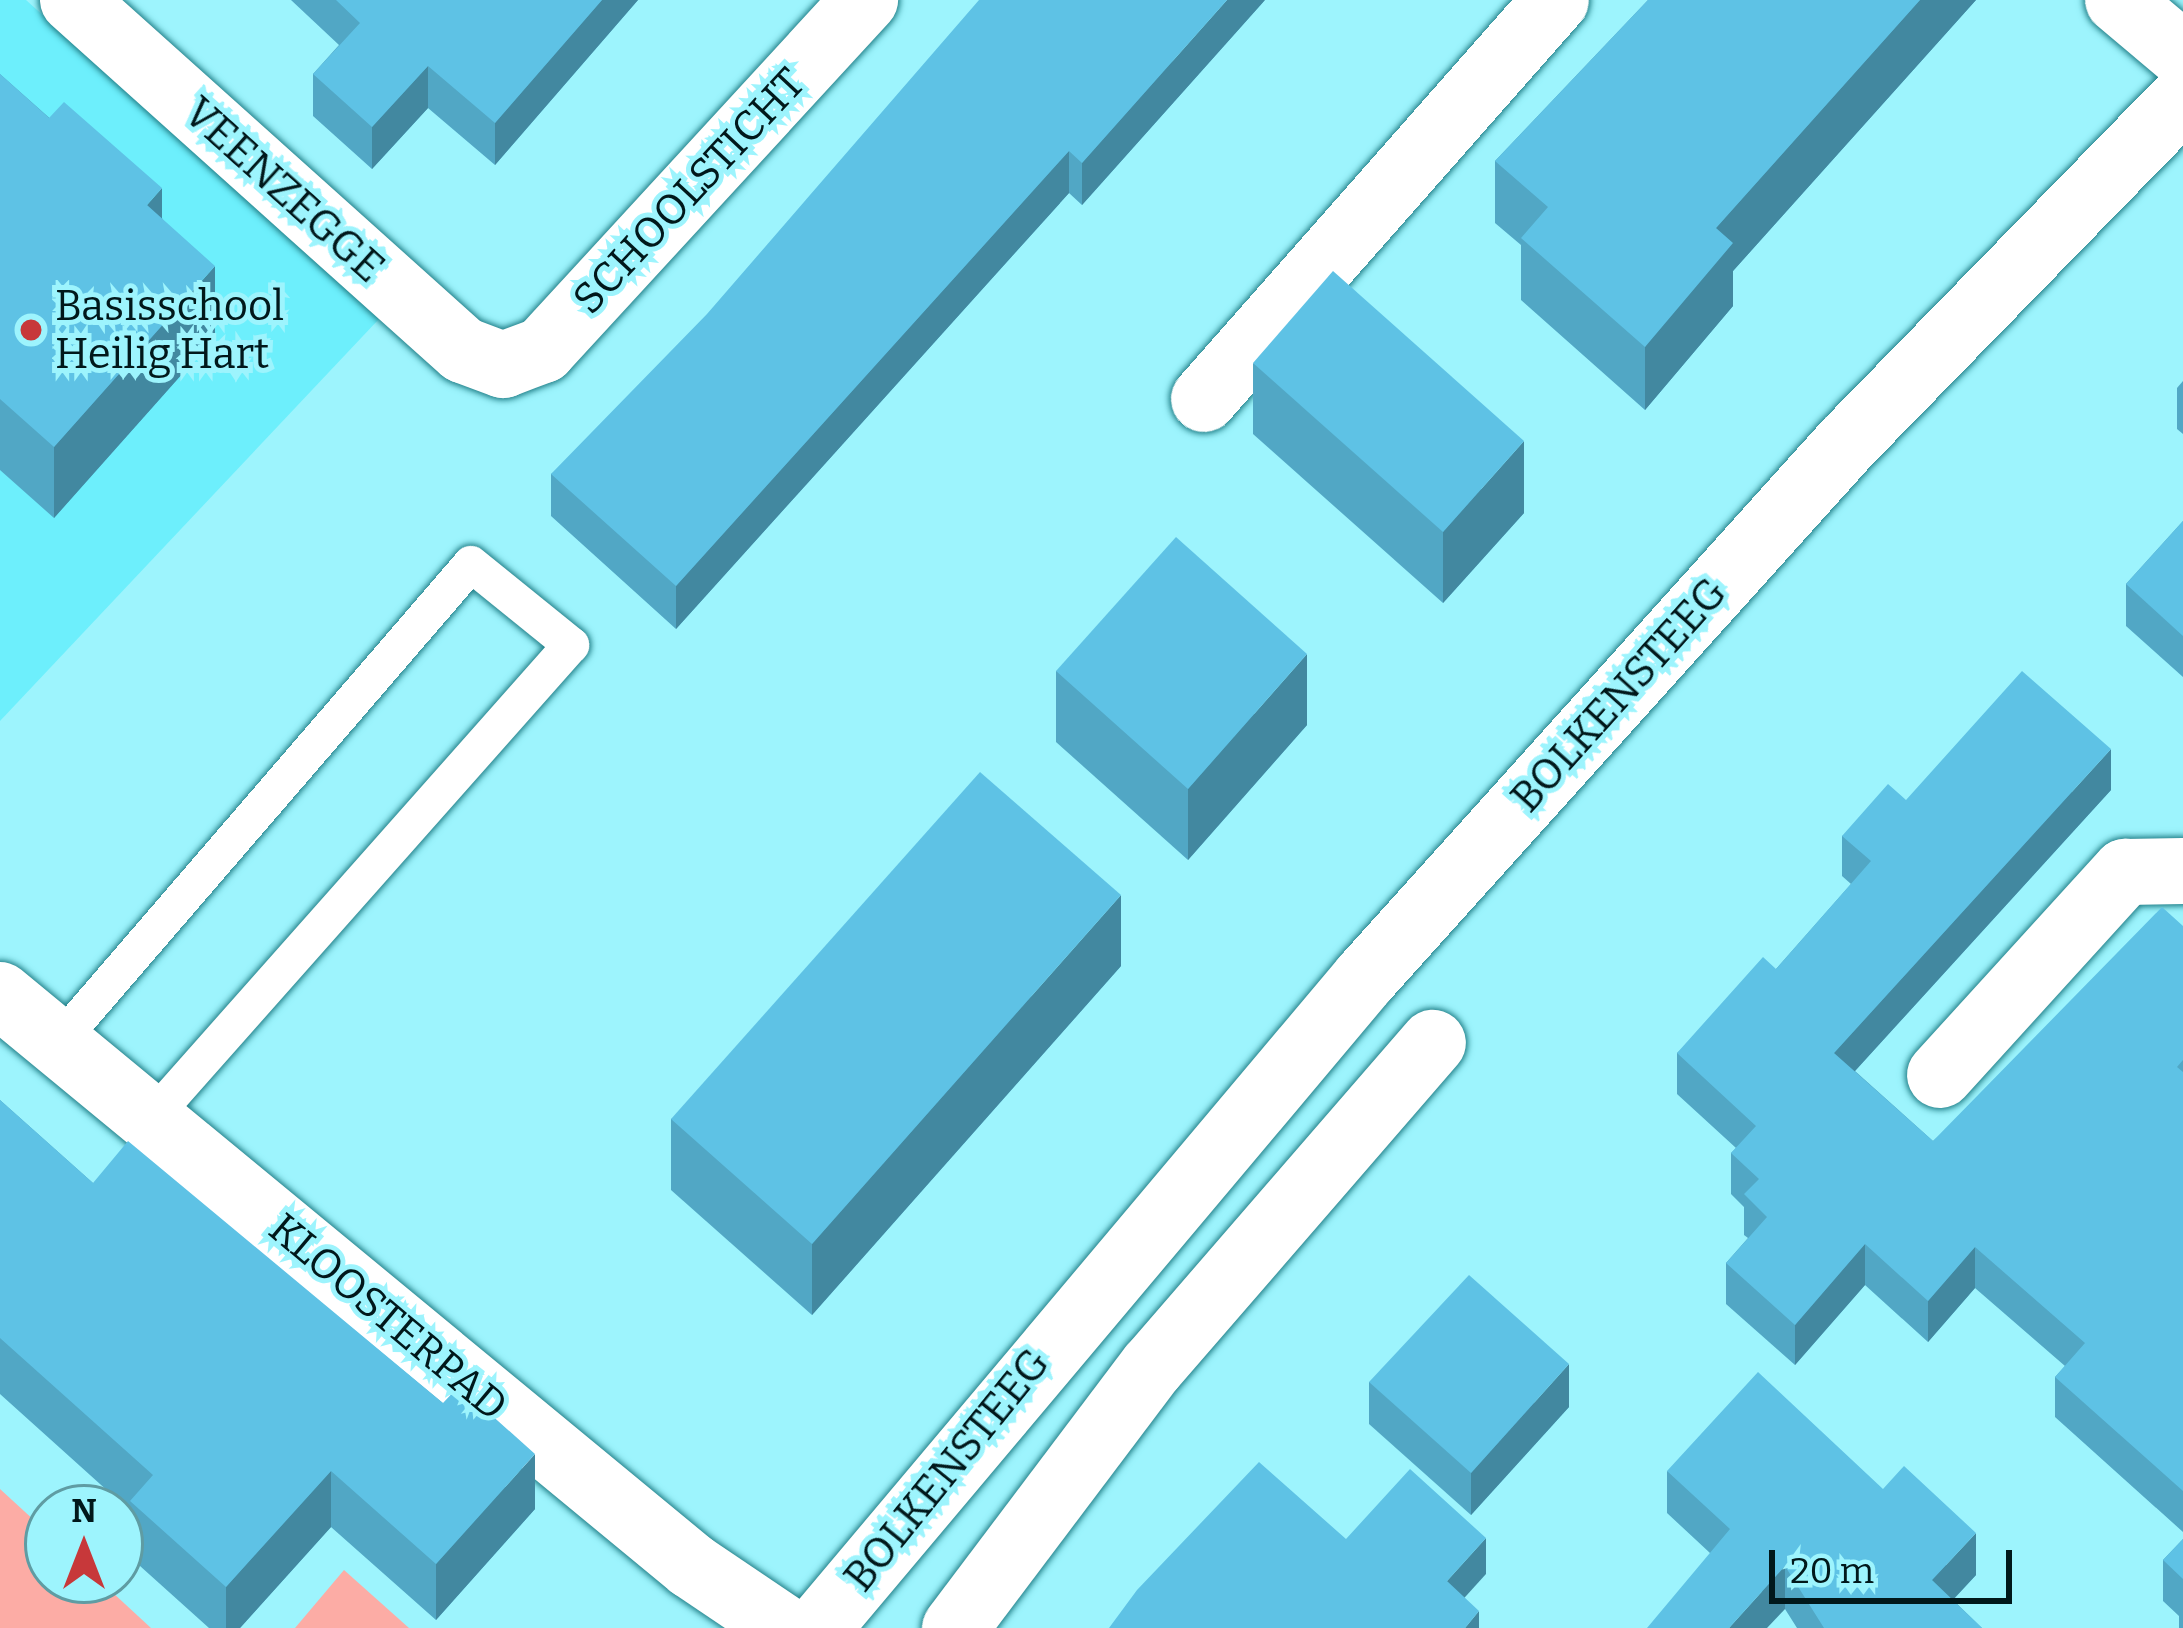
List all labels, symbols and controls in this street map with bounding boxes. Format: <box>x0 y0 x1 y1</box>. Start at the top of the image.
street label: SCHOOLSTICHT <box>563 58 815 324</box>
street label: VEENZEGGE <box>174 87 394 293</box>
place label: Basisschool Heilig Hart <box>55 281 284 380</box>
marker: Basisschool Heilig Hart <box>18 317 44 343</box>
street label: BOLKENSTEEG <box>1501 568 1737 822</box>
street label: KLOOSTERPAD <box>259 1203 517 1431</box>
street label: BOLKENSTEEG <box>834 1339 1060 1601</box>
north arrow <box>24 1484 144 1604</box>
text: N <box>71 1491 97 1531</box>
scale bar <box>1775 1526 2018 1600</box>
text: 20 m <box>1790 1549 1874 1593</box>

